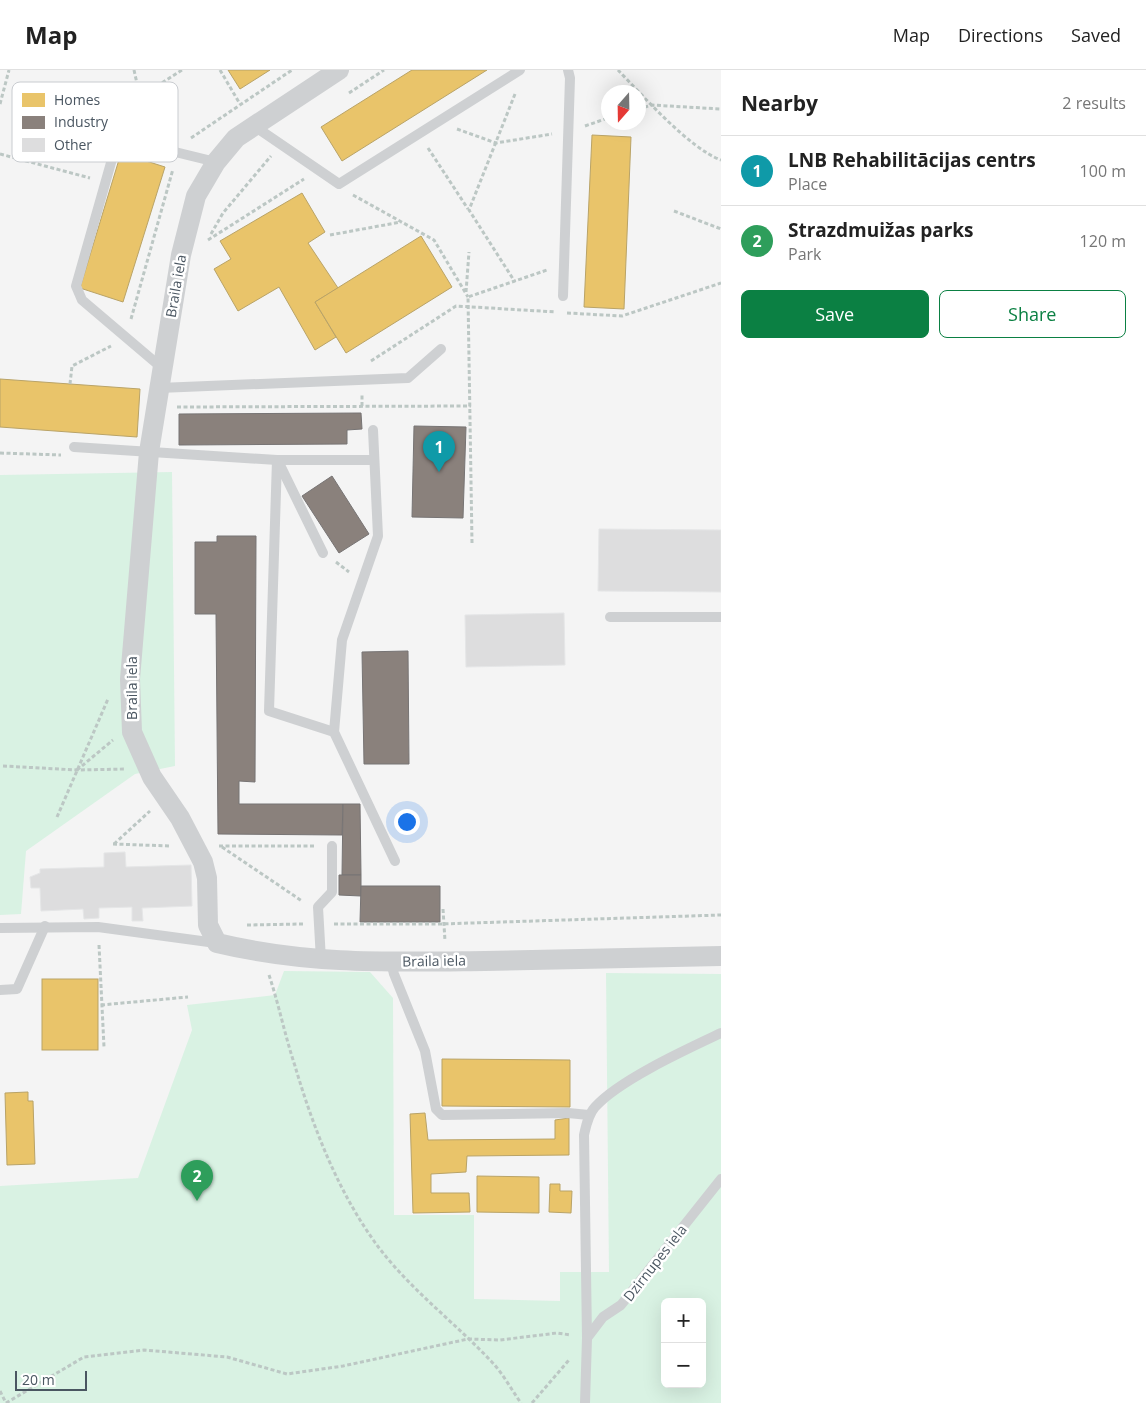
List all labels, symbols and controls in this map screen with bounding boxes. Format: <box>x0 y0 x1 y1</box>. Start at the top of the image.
text: Map <box>25 18 77 51</box>
text: Map <box>893 23 930 47</box>
text: Directions <box>958 23 1043 47</box>
text: Saved <box>1071 23 1121 47</box>
legend <box>12 82 178 162</box>
north arrow <box>601 85 646 130</box>
text: Nearby <box>741 89 818 117</box>
text: Homes <box>54 90 101 109</box>
text: 2 results <box>1062 92 1126 114</box>
text: Industry <box>54 112 109 131</box>
text: Other <box>54 135 92 154</box>
text: LNB Rehabilitācijas centrs <box>788 147 1036 173</box>
text: 1 <box>752 160 762 182</box>
text: 100 m <box>1080 160 1126 182</box>
text: Place <box>788 173 827 195</box>
text: Strazdmuižas parks <box>788 217 974 243</box>
text: 2 <box>752 230 762 252</box>
text: 120 m <box>1080 230 1126 252</box>
text: Park <box>788 243 821 265</box>
street label: Braila iela <box>161 253 190 319</box>
button: Save <box>741 290 929 338</box>
button: Share <box>939 290 1126 338</box>
pin: 1 <box>423 431 455 472</box>
street label: Braila iela <box>122 656 141 720</box>
your location <box>394 809 420 835</box>
street label: Braila iela <box>402 950 466 971</box>
pin: 2 <box>181 1160 213 1201</box>
street label: Dzirnupes iela <box>619 1220 691 1305</box>
map controls <box>661 1298 706 1388</box>
button: + <box>661 1298 706 1343</box>
button: − <box>661 1343 706 1388</box>
scale bar <box>15 1368 88 1391</box>
text: 20 m <box>22 1370 55 1389</box>

